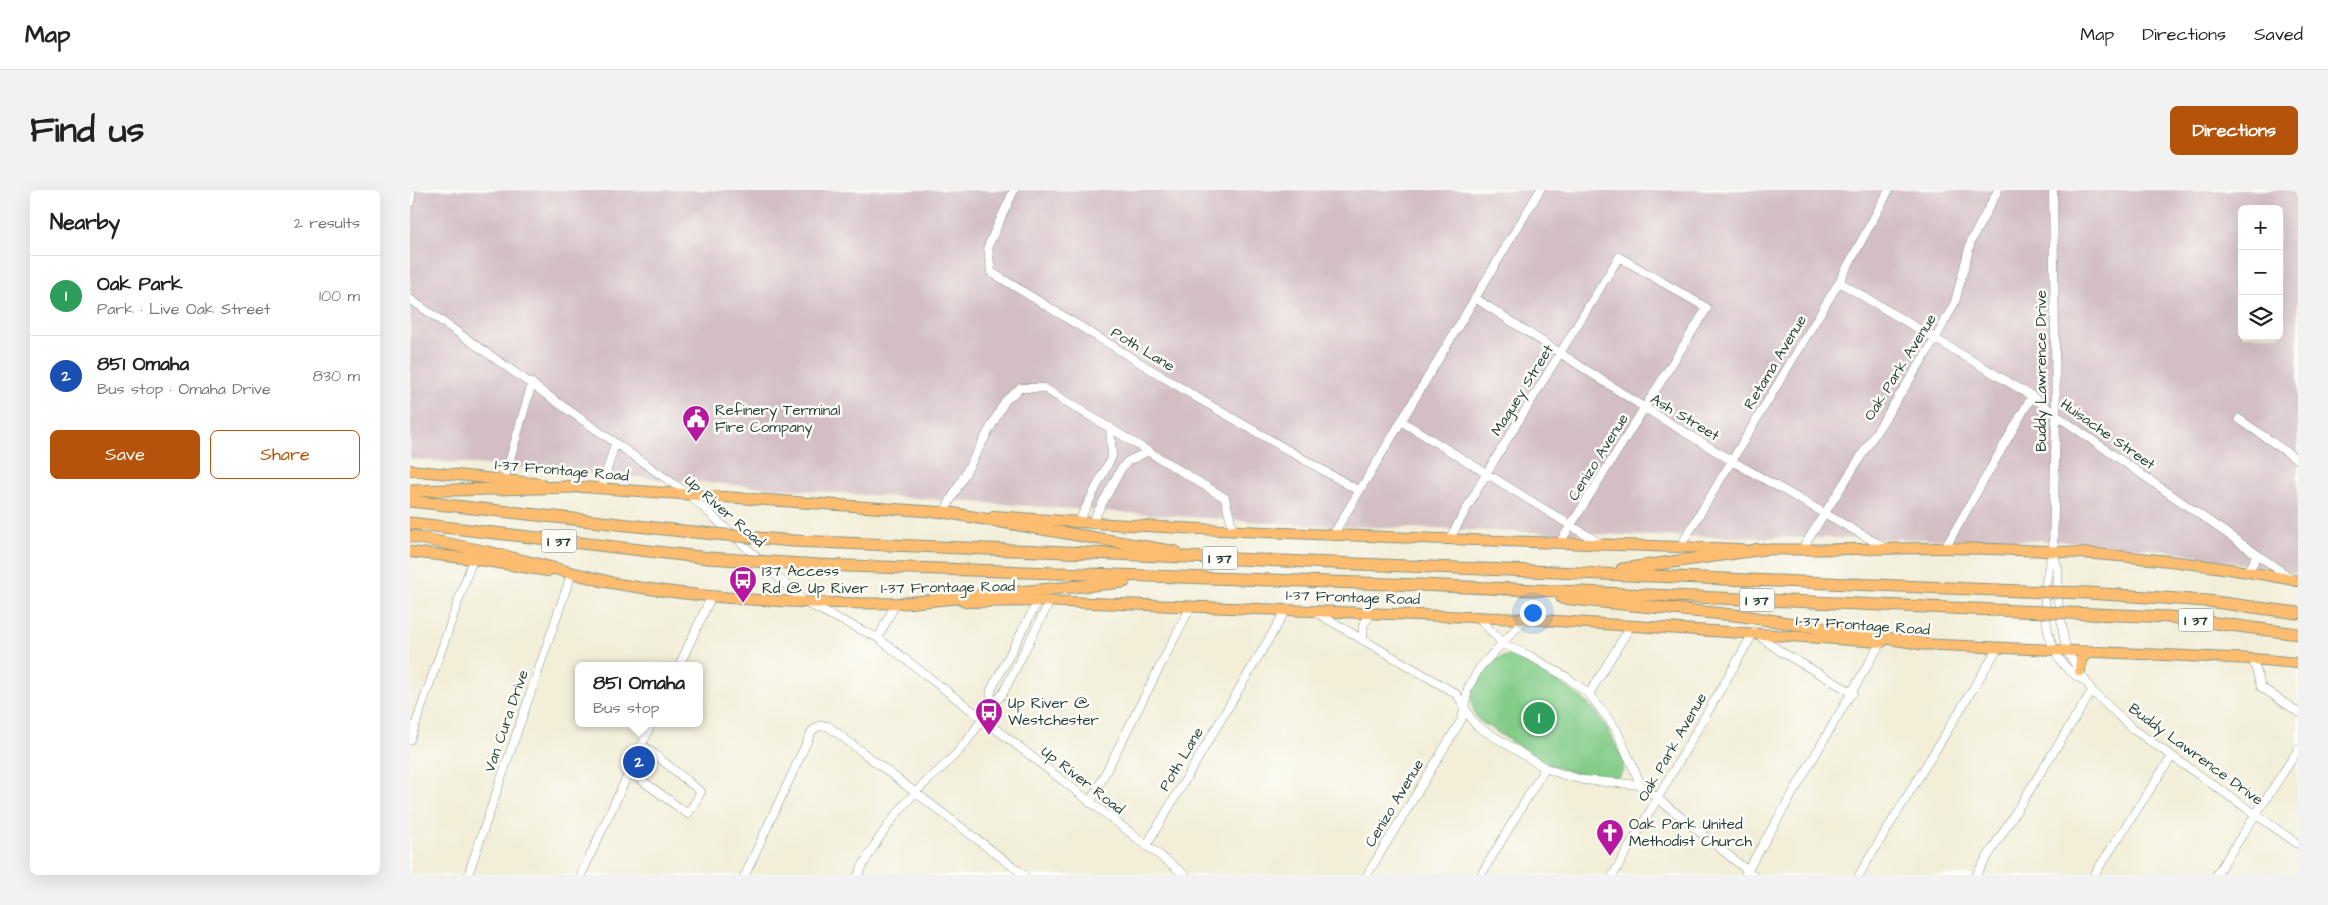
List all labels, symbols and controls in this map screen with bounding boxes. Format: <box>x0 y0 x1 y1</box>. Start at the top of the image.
text: Map <box>25 18 70 52</box>
text: Map <box>2080 22 2114 47</box>
text: Directions <box>2142 22 2226 47</box>
text: Saved <box>2254 22 2303 47</box>
text: Find us <box>30 106 144 155</box>
button: Directions <box>2170 106 2298 155</box>
map controls <box>2238 205 2283 340</box>
button: + <box>2238 205 2283 250</box>
text: Nearby <box>50 208 120 237</box>
text: 2 results <box>294 212 360 234</box>
button: − <box>2238 250 2283 295</box>
text: Oak Park <box>97 271 183 298</box>
text: 1 <box>65 285 67 307</box>
text: 100 m <box>319 285 360 307</box>
street label: Buddy Lawrence Drive <box>2031 290 2053 452</box>
button: layers <box>2238 295 2283 340</box>
text: Park · Live Oak Street <box>97 298 270 320</box>
street label: Oak Park Avenue <box>1859 310 1942 425</box>
street label: Retama Avenue <box>1739 311 1812 413</box>
street label: Poth Lane <box>1107 322 1179 377</box>
street label: Maguey Street <box>1486 341 1560 440</box>
text: 851 Omaha <box>97 351 189 378</box>
text: 2 <box>61 365 71 387</box>
text: 830 m <box>313 365 360 387</box>
text: Bus stop · Omaha Drive <box>97 378 271 400</box>
street label: Ash Street <box>1646 389 1723 446</box>
street label: Huisache Street <box>2056 394 2159 475</box>
place label: Refinery Terminal Fire Company <box>715 400 840 439</box>
public building icon: Refinery Terminal Fire Company <box>681 404 711 443</box>
street label: Cenizo Avenue <box>1563 410 1634 505</box>
button: Save <box>50 430 200 479</box>
button: Share <box>210 430 360 479</box>
street label: I-37 Frontage Road <box>494 454 630 488</box>
street label: Up River Road <box>680 471 770 552</box>
road number: I 37 <box>542 530 576 552</box>
road number: I 37 <box>1202 546 1238 569</box>
place label: I37 Access Rd @ Up River <box>762 561 868 599</box>
bus stop icon: I37 Access Rd @ Up River <box>728 565 758 604</box>
street label: I-37 Frontage Road <box>881 576 1016 600</box>
street label: I-37 Frontage Road <box>1285 585 1421 611</box>
road number: I 37 <box>1740 588 1774 612</box>
your location <box>1520 600 1546 626</box>
road number: I 37 <box>2178 608 2214 632</box>
street label: I-37 Frontage Road <box>1795 610 1931 642</box>
popup <box>575 662 703 727</box>
street label: Van Cura Drive <box>479 667 534 775</box>
text: 851 Omaha <box>593 670 685 697</box>
street label: Oak Park Avenue <box>1633 689 1712 805</box>
place label: Up River @ Westchester <box>1008 693 1099 731</box>
text: Bus stop <box>593 697 659 719</box>
bus stop icon: Up River @ Westchester <box>974 697 1004 736</box>
street label: Buddy Lawrence Drive <box>2124 698 2267 811</box>
pin: 1 <box>1523 699 1555 737</box>
street label: Poth Lane <box>1154 723 1209 795</box>
street label: Up River Road <box>1037 741 1129 820</box>
pin: 2 <box>623 743 655 781</box>
street label: Cenizo Avenue <box>1360 755 1429 851</box>
place label: Oak Park United Methodist Church <box>1629 814 1752 852</box>
church icon: Oak Park United Methodist Church <box>1595 818 1625 857</box>

